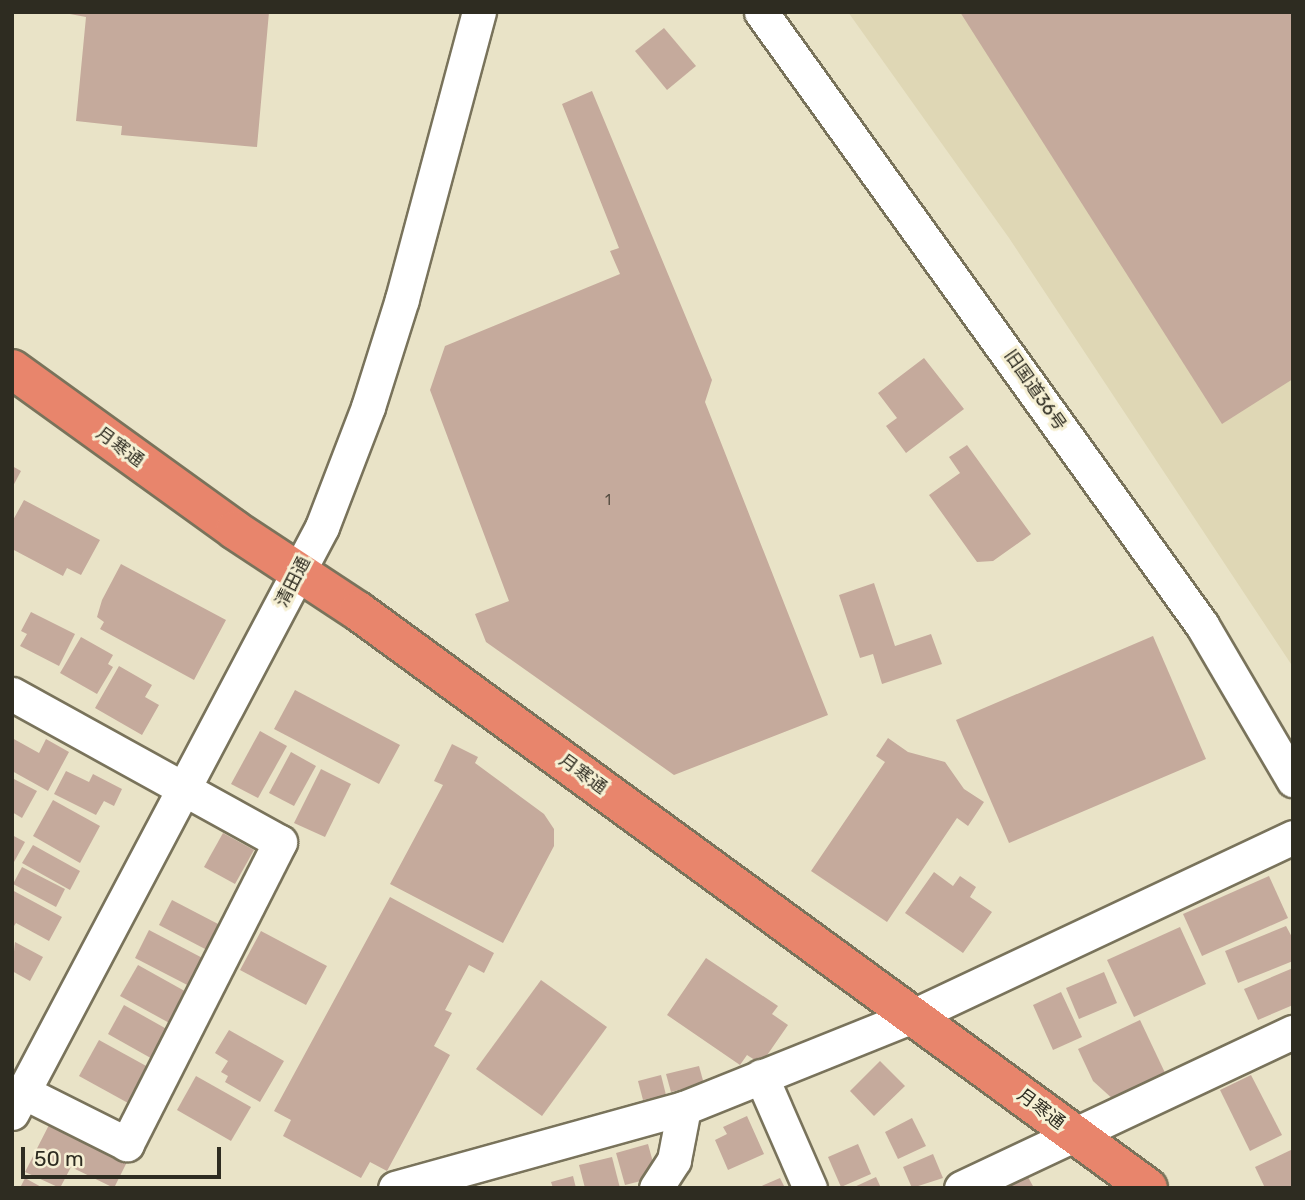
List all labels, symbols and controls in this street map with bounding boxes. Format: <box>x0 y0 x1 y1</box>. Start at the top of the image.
street label: 旧国道36号 <box>999 345 1071 435</box>
street label: 月寒通 <box>92 422 148 472</box>
house number: 1 <box>605 493 611 509</box>
street label: 清田通 <box>271 553 315 611</box>
street label: 月寒通 <box>555 749 611 799</box>
street label: 月寒通 <box>1013 1084 1069 1134</box>
scale bar <box>24 1134 224 1178</box>
text: 50 m <box>34 1146 84 1171</box>

